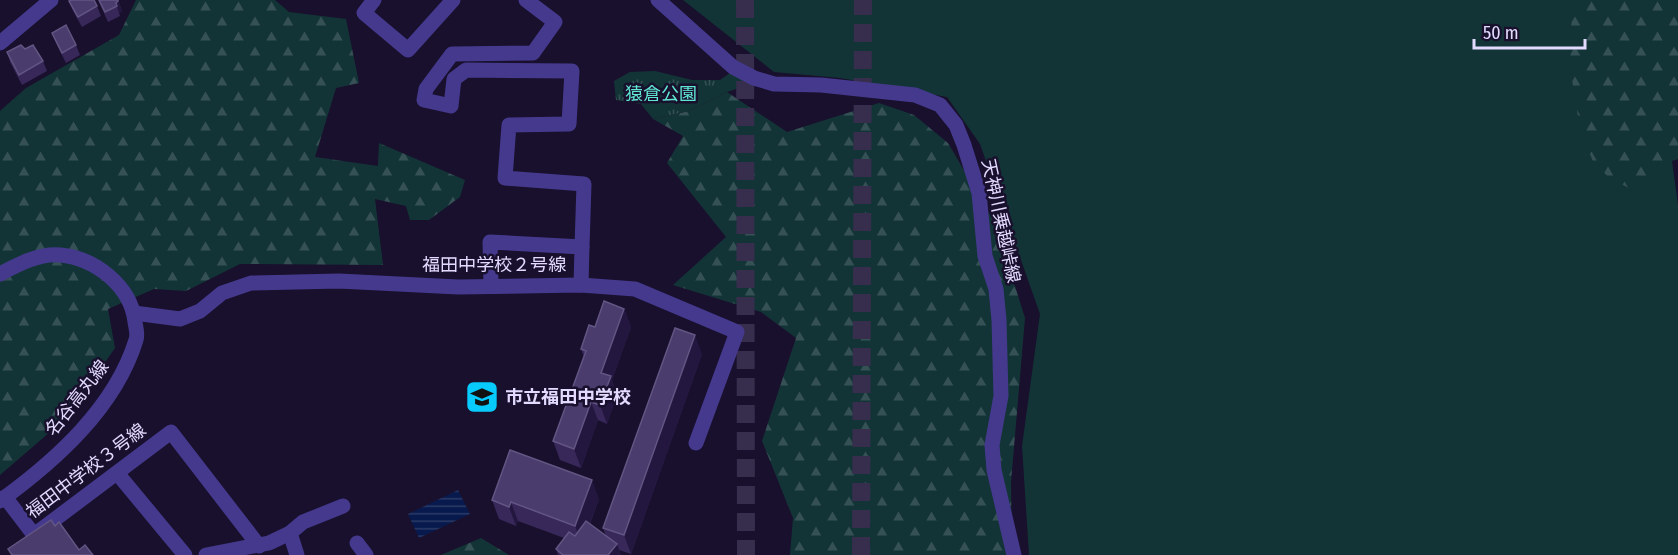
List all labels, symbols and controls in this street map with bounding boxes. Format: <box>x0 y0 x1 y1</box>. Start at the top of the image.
scale bar <box>1474 12 1585 50</box>
text: 50 m <box>1483 22 1519 44</box>
park label: 猿倉公園 <box>625 83 697 105</box>
street label: 天神川乗越峠線 <box>977 157 1025 285</box>
street label: 福田中学校２号線 <box>422 254 566 276</box>
street label: 名谷高丸線 <box>41 356 113 440</box>
school or university icon: 市立福田中学校 <box>464 379 500 415</box>
place label: 市立福田中学校 <box>505 386 631 408</box>
street label: 福田中学校３号線 <box>22 419 150 523</box>

